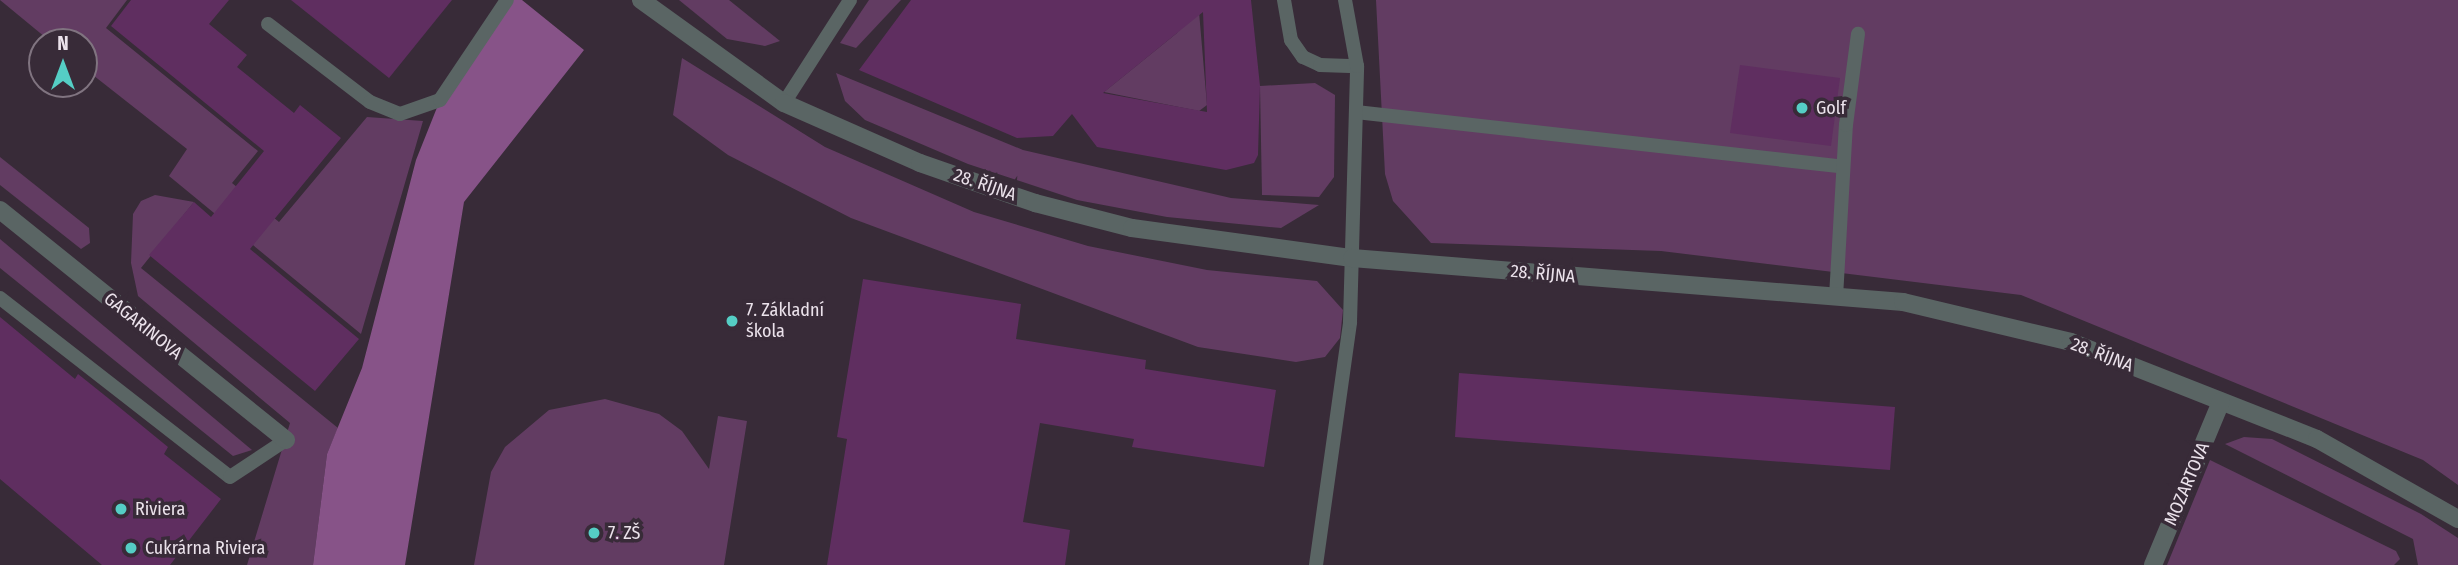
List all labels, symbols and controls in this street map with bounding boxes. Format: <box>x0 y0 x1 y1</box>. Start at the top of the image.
north arrow <box>28 28 98 98</box>
text: N <box>57 32 69 55</box>
place label: Golf <box>1816 97 1846 119</box>
marker: Golf <box>1794 100 1810 116</box>
street label: 28. ŘÍJNA <box>951 164 1019 206</box>
street label: 28. ŘÍJNA <box>1510 260 1576 288</box>
street label: GAGARINOVA <box>100 288 186 364</box>
place label: 7. Základní škola <box>746 300 824 342</box>
marker: 7. Základní škola <box>724 313 740 329</box>
street label: 28. ŘÍJNA <box>2068 333 2136 377</box>
street label: MOZARTOVA <box>2160 439 2214 529</box>
place label: Riviera <box>135 498 185 520</box>
marker: Riviera <box>113 501 129 517</box>
place label: 7. ZŠ <box>608 522 640 544</box>
marker: 7. ZŠ <box>586 525 602 541</box>
place label: Cukrárna Riviera <box>145 537 265 559</box>
marker: Cukrárna Riviera <box>123 540 139 556</box>

